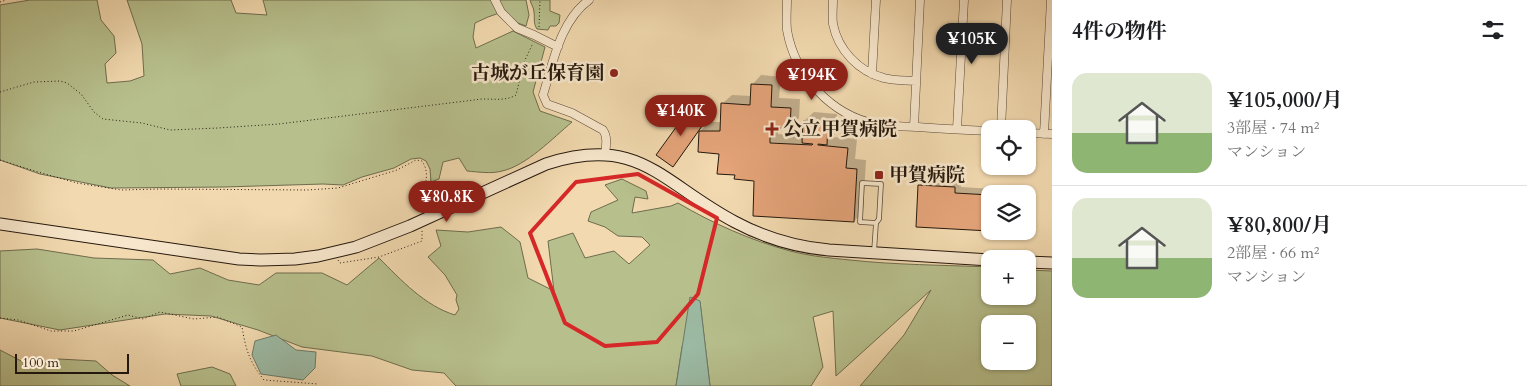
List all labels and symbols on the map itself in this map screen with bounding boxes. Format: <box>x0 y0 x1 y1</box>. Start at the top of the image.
pin: ¥105K <box>937 22 1007 65</box>
pin: ¥194K <box>777 58 847 101</box>
place label: 古城が丘保育園 <box>471 60 604 86</box>
marker: 古城が丘保育園 <box>608 67 620 79</box>
pin: ¥140K <box>646 94 716 137</box>
place label: 公立甲賀病院 <box>783 116 897 142</box>
marker: 公立甲賀病院 <box>765 122 779 136</box>
place label: 甲賀病院 <box>889 162 965 188</box>
marker: 甲賀病院 <box>873 169 885 181</box>
pin: ¥80.8K <box>406 180 488 223</box>
scale bar <box>15 351 129 374</box>

